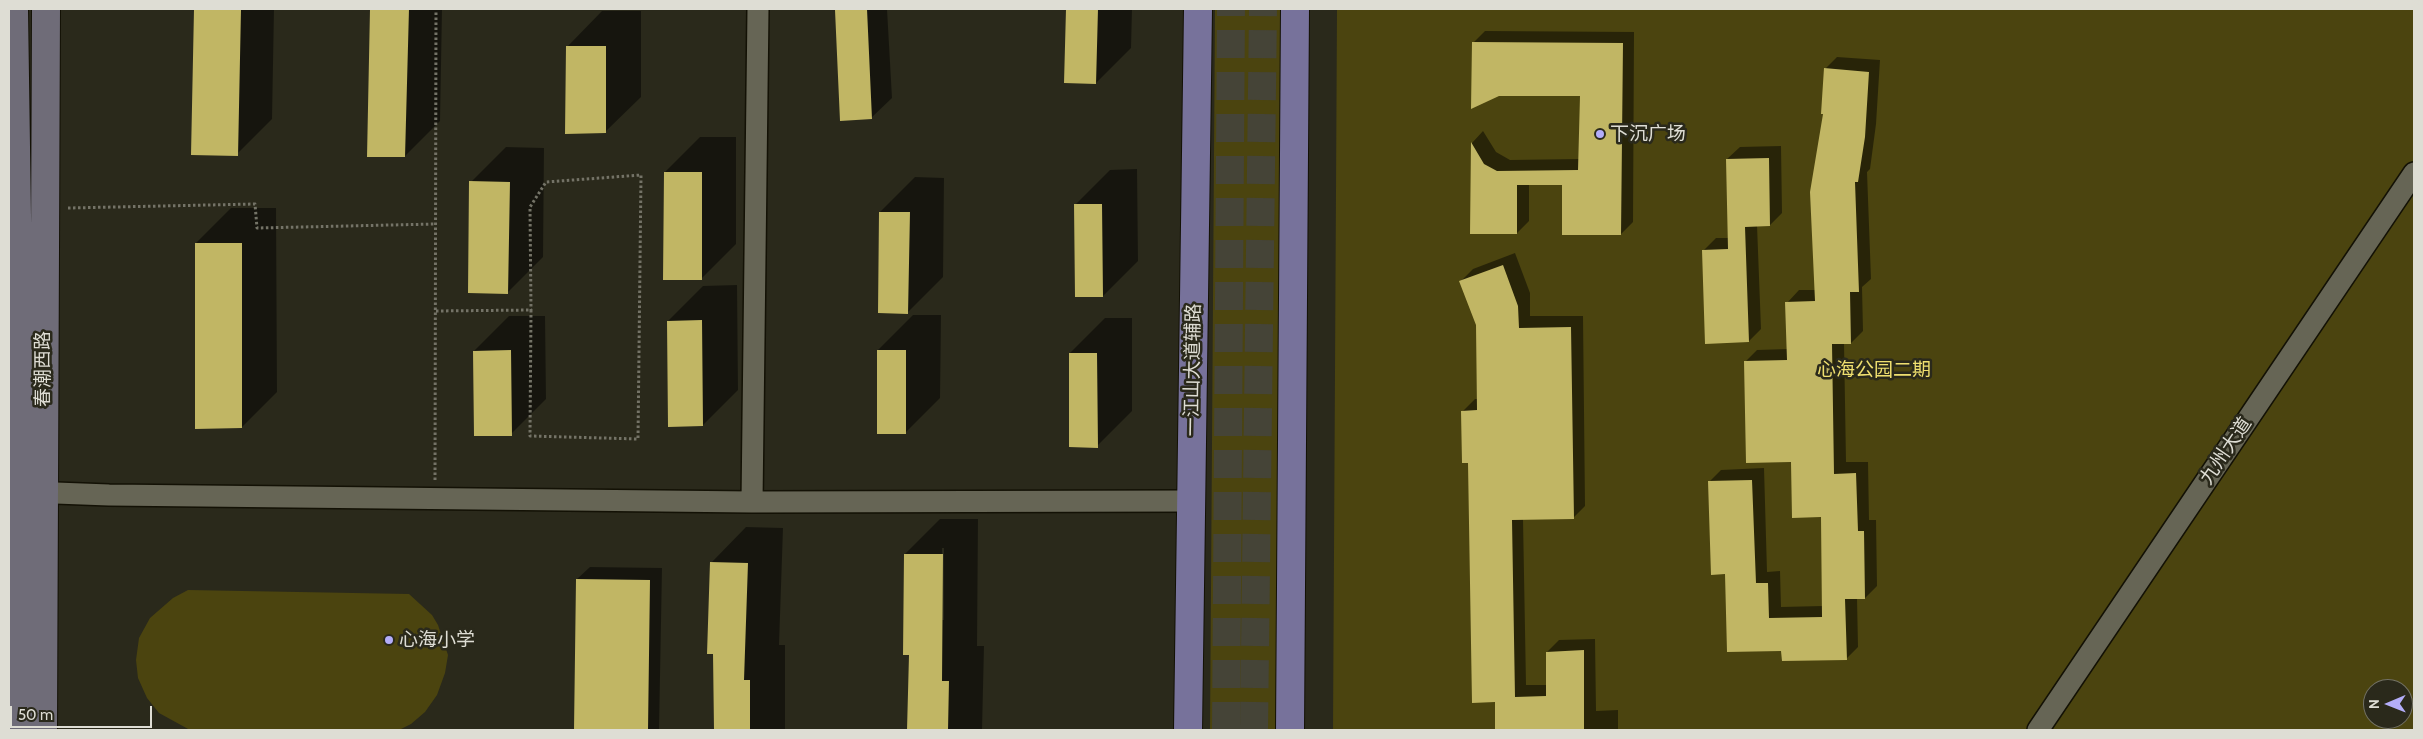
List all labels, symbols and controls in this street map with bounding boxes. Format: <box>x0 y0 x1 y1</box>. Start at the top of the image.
place label: 下沉广场 <box>1610 123 1686 145</box>
marker: 下沉广场 <box>1594 128 1606 140</box>
street label: 一江山大道辅路 <box>1180 303 1206 437</box>
street label: 春潮西路 <box>32 331 54 407</box>
park label: 心海公园二期 <box>1817 359 1931 381</box>
street label: 九州大道 <box>2195 413 2257 489</box>
place label: 心海小学 <box>399 629 475 651</box>
marker: 心海小学 <box>383 634 395 646</box>
north arrow <box>2363 679 2413 729</box>
scale bar <box>12 696 155 728</box>
text: N <box>2365 699 2383 709</box>
text: 50 m <box>18 706 53 724</box>

